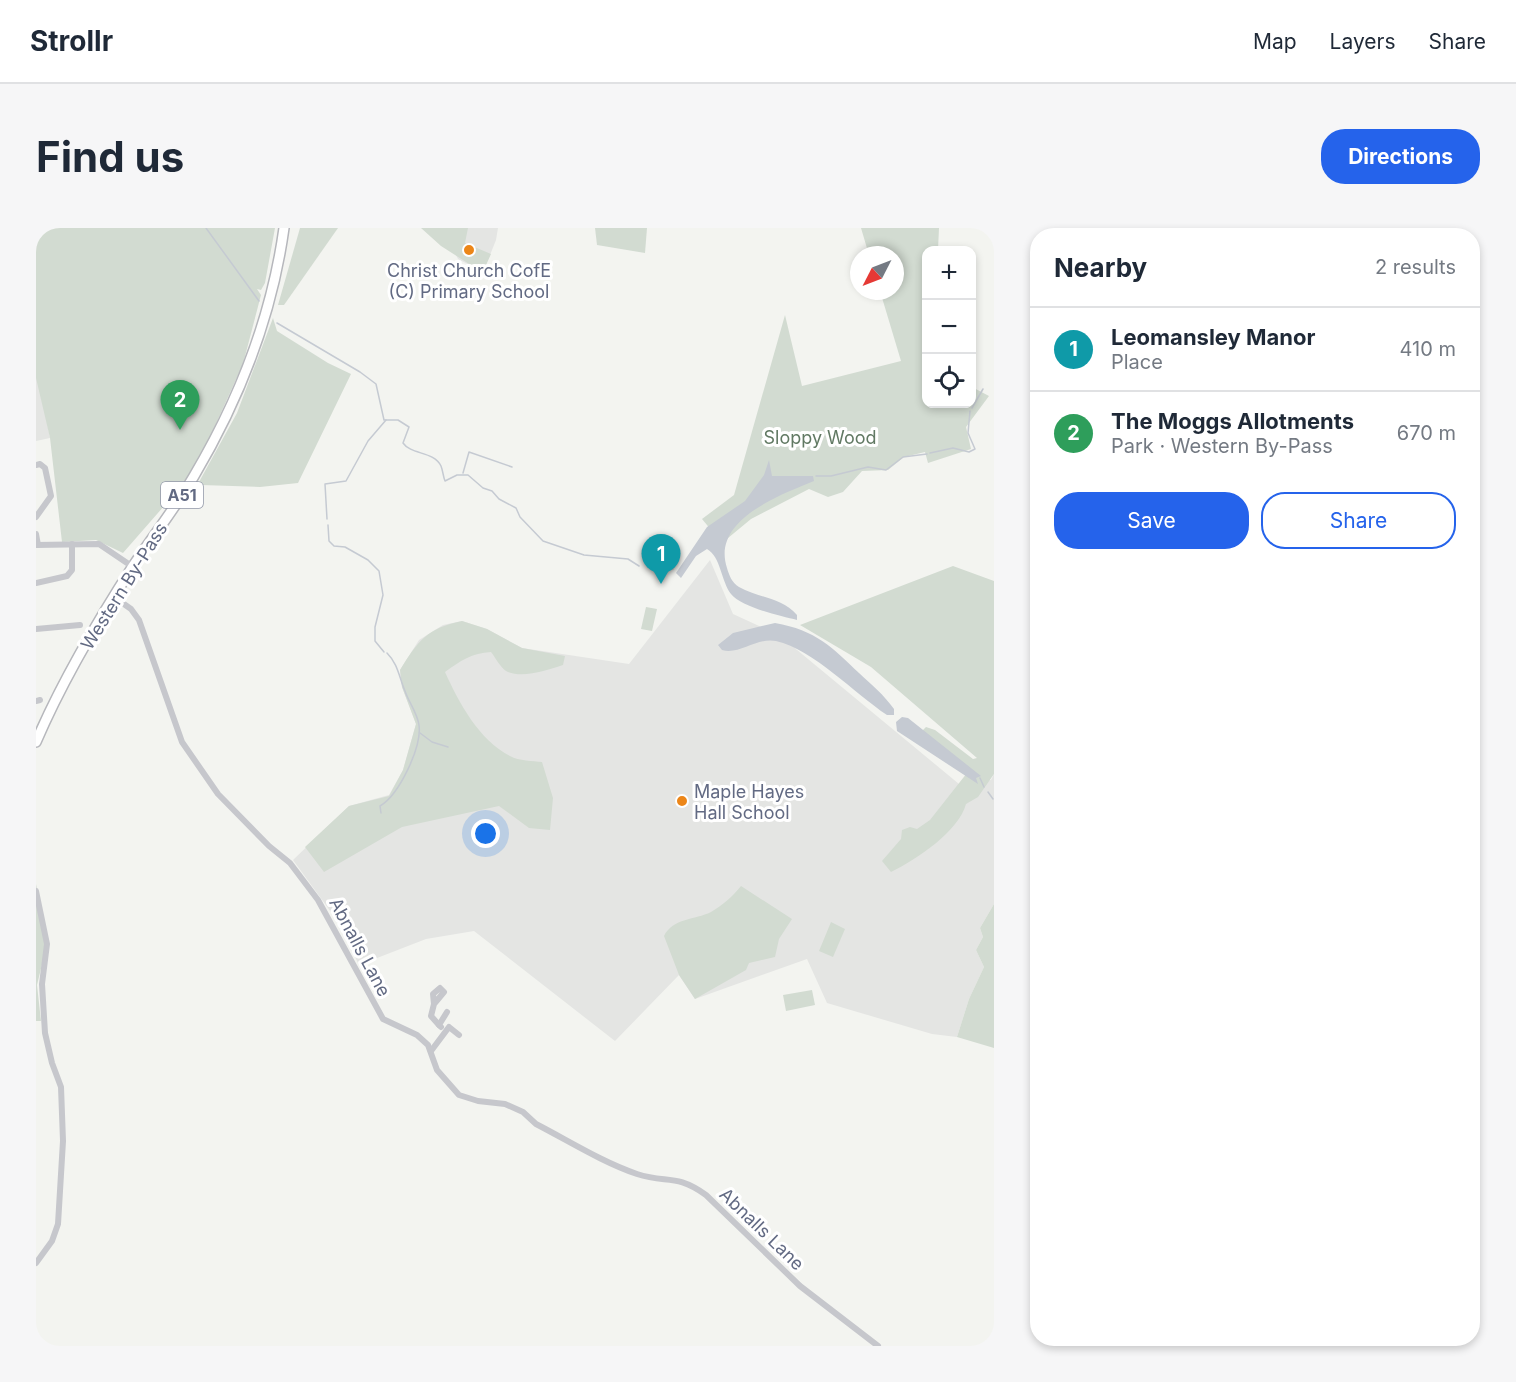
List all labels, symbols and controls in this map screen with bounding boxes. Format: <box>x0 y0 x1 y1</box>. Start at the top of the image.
text: Strollr <box>30 24 113 58</box>
text: Map <box>1253 29 1297 54</box>
text: Layers <box>1330 29 1396 54</box>
text: Share <box>1429 29 1486 54</box>
button: Directions <box>1321 129 1480 184</box>
text: Find us <box>36 131 184 182</box>
marker: Christ Church CofE (C) Primary School <box>462 243 476 257</box>
north arrow <box>850 246 904 300</box>
map controls <box>922 246 976 408</box>
button: + <box>922 246 976 300</box>
text: Nearby <box>1054 252 1147 283</box>
text: 2 results <box>1375 255 1456 279</box>
place label: Christ Church CofE (C) Primary School <box>387 260 551 302</box>
button: − <box>922 300 976 354</box>
text: Leomansley Manor <box>1111 324 1315 350</box>
text: 1 <box>1069 337 1078 361</box>
text: 410 m <box>1400 337 1456 361</box>
text: Place <box>1111 350 1163 374</box>
button: locate <box>922 354 976 408</box>
pin: 2 <box>160 380 200 430</box>
text: The Moggs Allotments <box>1111 408 1354 434</box>
text: 2 <box>1067 421 1080 445</box>
text: 670 m <box>1397 421 1456 445</box>
park label: Sloppy Wood <box>763 427 877 448</box>
text: Park · Western By-Pass <box>1111 434 1333 458</box>
road number: A51 <box>161 482 203 508</box>
button: Save <box>1054 492 1249 549</box>
button: Share <box>1261 492 1456 549</box>
street label: Western By-Pass <box>76 519 172 653</box>
pin: 1 <box>642 534 680 584</box>
place label: Maple Hayes Hall School <box>694 781 804 823</box>
marker: Maple Hayes Hall School <box>675 794 689 808</box>
your location <box>471 819 500 848</box>
street label: Abnalls Lane <box>325 894 395 1000</box>
street label: Abnalls Lane <box>716 1184 808 1274</box>

